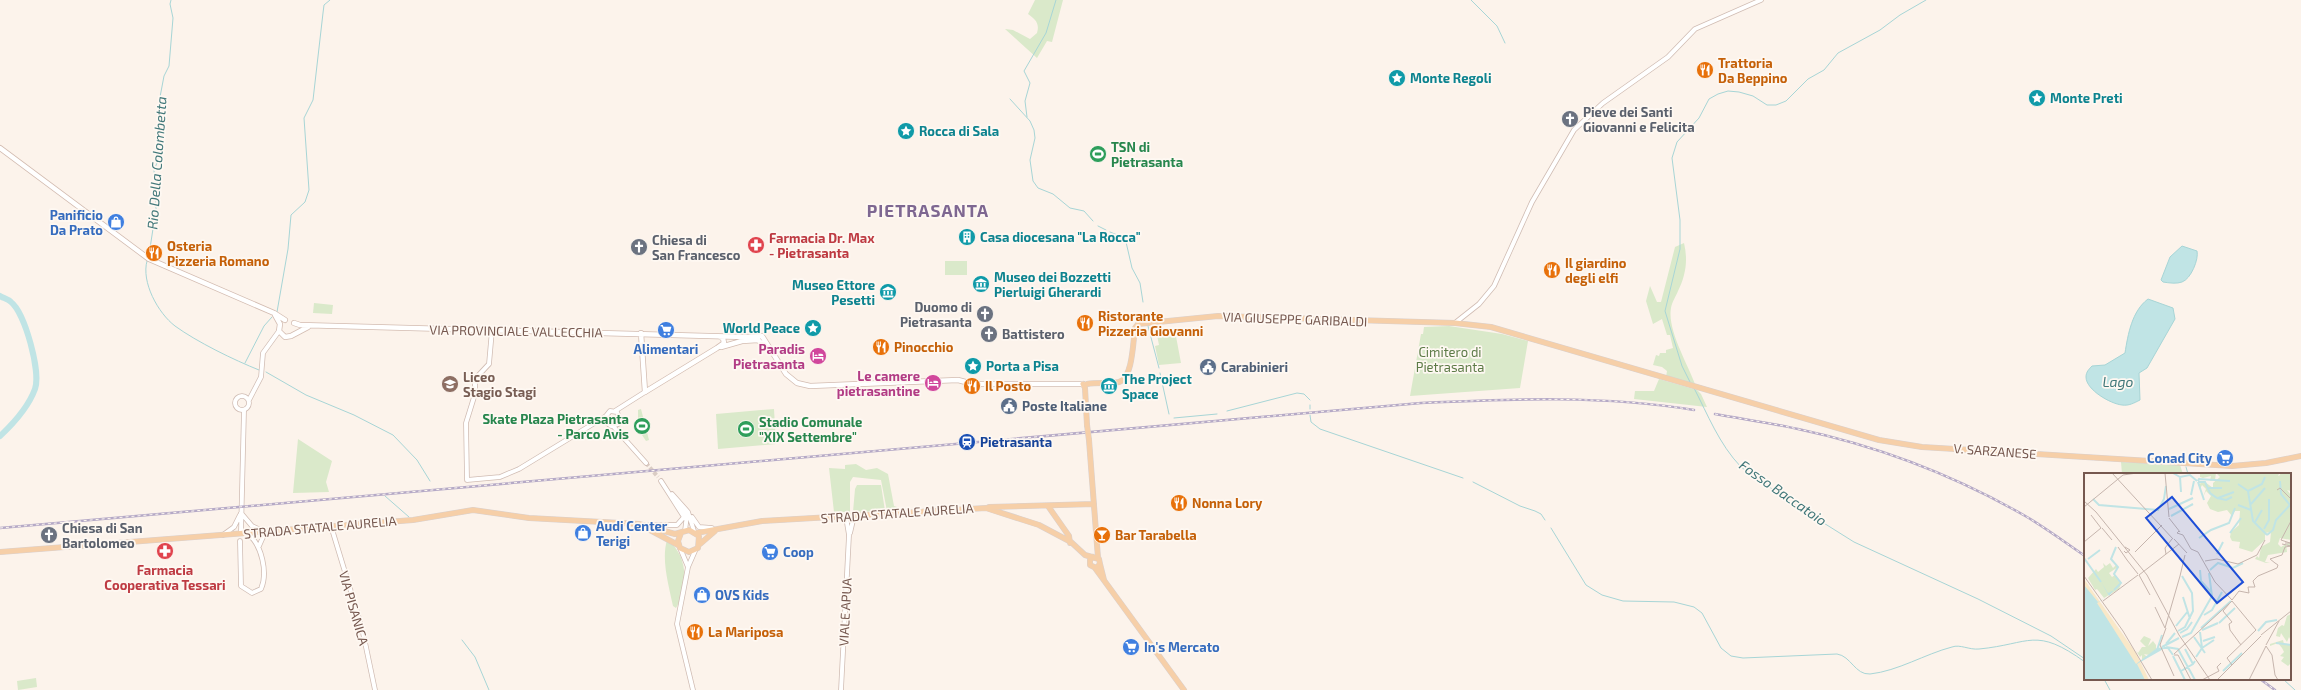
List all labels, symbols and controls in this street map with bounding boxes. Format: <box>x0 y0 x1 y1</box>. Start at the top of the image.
place label: Trattoria Da Beppino <box>1718 55 1788 86</box>
restaurant icon: Trattoria Da Beppino <box>1695 60 1715 80</box>
place icon: Monte Regoli <box>1387 68 1407 88</box>
place label: Monte Regoli <box>1410 70 1492 86</box>
place icon: Monte Preti <box>2027 88 2047 108</box>
place label: Monte Preti <box>2050 90 2123 106</box>
water label: Rio Della Colombetta <box>143 96 170 230</box>
place label: Pieve dei Santi Giovanni e Felicita <box>1583 104 1695 135</box>
church icon: Pieve dei Santi Giovanni e Felicita <box>1560 109 1580 129</box>
place icon: Rocca di Sala <box>896 121 916 141</box>
place label: Rocca di Sala <box>919 123 999 139</box>
place label: TSN di Pietrasanta <box>1111 139 1183 170</box>
sports icon: TSN di Pietrasanta <box>1088 144 1108 164</box>
district label: PIETRASANTA <box>867 200 989 220</box>
place label: Panificio Da Prato <box>50 207 103 238</box>
shop icon: Panificio Da Prato <box>106 212 126 232</box>
building icon: Casa diocesana "La Rocca" <box>957 227 977 247</box>
place label: Casa diocesana "La Rocca" <box>980 229 1141 245</box>
place label: Farmacia Dr. Max - Pietrasanta <box>769 230 875 261</box>
place label: Chiesa di San Francesco <box>652 232 741 263</box>
pharmacy icon: Farmacia Dr. Max - Pietrasanta <box>746 235 766 255</box>
church icon: Chiesa di San Francesco <box>629 237 649 257</box>
place label: Osteria Pizzeria Romano <box>167 238 270 269</box>
restaurant icon: Osteria Pizzeria Romano <box>144 243 164 263</box>
place label: Il giardino degli elfi <box>1565 255 1627 286</box>
restaurant icon: Il giardino degli elfi <box>1542 260 1562 280</box>
place label: Museo dei Bozzetti Pierluigi Gherardi <box>994 269 1111 300</box>
museum icon: Museo dei Bozzetti Pierluigi Gherardi <box>971 274 991 294</box>
place label: Museo Ettore Pesetti <box>792 277 875 308</box>
museum icon: Museo Ettore Pesetti <box>878 282 898 302</box>
place label: Duomo di Pietrasanta <box>900 299 972 330</box>
church icon: Duomo di Pietrasanta <box>975 304 995 324</box>
place label: Ristorante Pizzeria Giovanni <box>1098 308 1203 339</box>
street label: VIA GIUSEPPE GARIBALDI <box>1222 308 1368 330</box>
restaurant icon: Ristorante Pizzeria Giovanni <box>1075 313 1095 333</box>
place icon: World Peace <box>803 318 823 338</box>
supermarket icon: Alimentari <box>656 320 676 340</box>
place label: World Peace <box>723 320 800 336</box>
street label: VIA PROVINCIALE VALLECCHIA <box>429 321 603 341</box>
church icon: Battistero <box>979 324 999 344</box>
place label: Battistero <box>1002 326 1065 342</box>
restaurant icon: Pinocchio <box>871 337 891 357</box>
place label: Pinocchio <box>894 339 954 355</box>
place label: Alimentari <box>634 341 698 357</box>
place label: Paradis Pietrasanta <box>733 341 805 372</box>
park label: Cimitero di Pietrasanta <box>1416 344 1484 375</box>
hotel icon: Paradis Pietrasanta <box>808 346 828 366</box>
place icon: Porta a Pisa <box>963 356 983 376</box>
public building icon: Carabinieri <box>1198 357 1218 377</box>
place label: Porta a Pisa <box>986 358 1059 374</box>
place label: Carabinieri <box>1221 359 1288 375</box>
place label: Le camere pietrasantine <box>837 368 920 399</box>
place label: Liceo Stagio Stagi <box>463 369 536 400</box>
place label: The Project Space <box>1122 371 1192 402</box>
hotel icon: Le camere pietrasantine <box>923 373 943 393</box>
water label: Lago <box>2102 373 2134 390</box>
school or university icon: Liceo Stagio Stagi <box>440 374 460 394</box>
restaurant icon: Il Posto <box>962 376 982 396</box>
museum icon: The Project Space <box>1099 376 1119 396</box>
place label: Il Posto <box>985 378 1031 394</box>
public building icon: Poste Italiane <box>999 396 1019 416</box>
place label: Poste Italiane <box>1022 398 1107 414</box>
place label: Skate Plaza Pietrasanta - Parco Avis <box>482 411 629 442</box>
place label: Stadio Comunale "XIX Settembre" <box>759 414 862 445</box>
sports icon: Skate Plaza Pietrasanta - Parco Avis <box>632 416 652 436</box>
sports icon: Stadio Comunale "XIX Settembre" <box>736 419 756 439</box>
station icon: Pietrasanta <box>957 432 977 452</box>
place label: Pietrasanta <box>980 434 1052 450</box>
street label: V. SARZANESE <box>1953 440 2037 462</box>
supermarket icon: Conad City <box>2215 448 2235 468</box>
place label: Conad City <box>2147 450 2213 466</box>
water label: Fosso Baccatoio <box>1736 456 1830 529</box>
inset map <box>2084 473 2291 680</box>
restaurant icon: Nonna Lory <box>1169 493 1189 513</box>
place label: Nonna Lory <box>1192 495 1263 511</box>
street label: STRADA STATALE AURELIA <box>820 500 974 526</box>
street label: STRADA STATALE AURELIA <box>243 512 397 542</box>
place label: Audi Center Terigi <box>596 518 668 549</box>
place label: Chiesa di San Bartolomeo <box>62 520 143 551</box>
shop icon: Audi Center Terigi <box>573 523 593 543</box>
church icon: Chiesa di San Bartolomeo <box>39 525 59 545</box>
bar icon: Bar Tarabella <box>1092 525 1112 545</box>
place label: Bar Tarabella <box>1115 527 1197 543</box>
pharmacy icon: Farmacia Cooperativa Tessari <box>155 541 175 561</box>
supermarket icon: Coop <box>760 542 780 562</box>
place label: Coop <box>783 544 814 560</box>
place label: Farmacia Cooperativa Tessari <box>104 562 226 593</box>
street label: VIA PISANICA <box>336 569 372 647</box>
street label: VIALE APUA <box>835 577 855 647</box>
shop icon: OVS Kids <box>692 585 712 605</box>
place label: OVS Kids <box>715 587 769 603</box>
restaurant icon: La Mariposa <box>685 622 705 642</box>
place label: La Mariposa <box>708 624 783 640</box>
supermarket icon: In's Mercato <box>1121 637 1141 657</box>
place label: In's Mercato <box>1144 639 1220 655</box>

